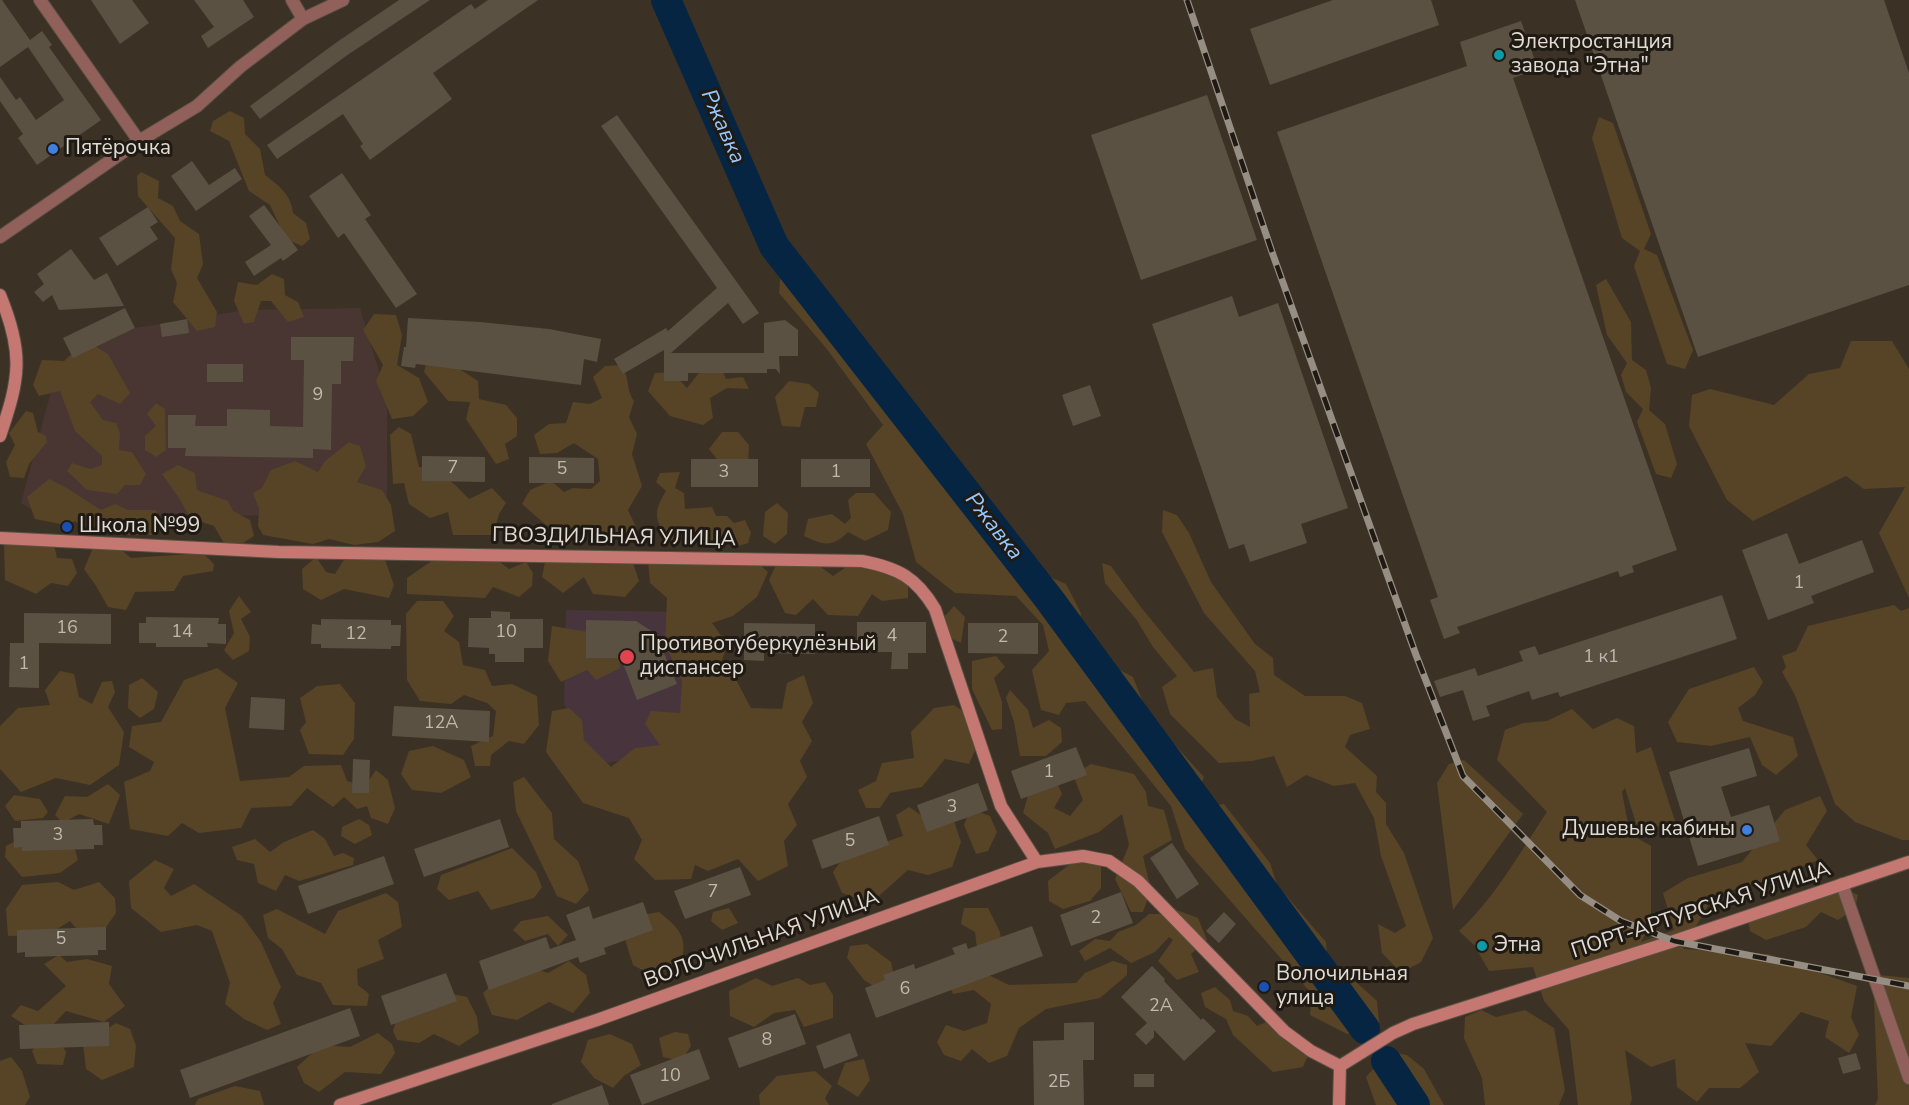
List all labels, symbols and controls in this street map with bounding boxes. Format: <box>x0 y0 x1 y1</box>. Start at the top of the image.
place label: Электростанция завода "Этна" <box>1511 30 1672 80</box>
marker: Электростанция завода "Этна" <box>1492 48 1506 62</box>
water label: Ржавка <box>694 86 750 168</box>
place label: Пятёрочка <box>65 136 171 162</box>
marker: Пятёрочка <box>46 142 60 156</box>
house number: 9 <box>313 385 323 407</box>
house number: 7 <box>448 458 458 480</box>
house number: 5 <box>557 459 567 481</box>
house number: 3 <box>719 462 729 484</box>
house number: 1 <box>831 462 841 484</box>
water label: Ржавка <box>958 488 1028 566</box>
place label: Школа №99 <box>79 514 200 540</box>
marker: Школа №99 <box>60 520 74 534</box>
street label: ГВОЗДИЛЬНАЯ УЛИЦА <box>492 523 736 553</box>
house number: 1 <box>1794 573 1804 595</box>
house number: 16 <box>56 618 78 640</box>
house number: 14 <box>171 622 193 644</box>
house number: 10 <box>495 622 517 644</box>
house number: 12 <box>345 624 367 646</box>
house number: 4 <box>887 626 897 648</box>
house number: 2 <box>998 627 1008 649</box>
place label: Противотуберкулёзный диспансер <box>640 632 876 682</box>
house number: 1 к1 <box>1583 647 1619 669</box>
marker: Противотуберкулёзный диспансер <box>618 648 636 666</box>
house number: 1 <box>19 654 29 676</box>
house number: 12А <box>424 713 458 735</box>
house number: 1 <box>1044 762 1054 784</box>
house number: 3 <box>947 797 957 819</box>
place label: Душевые кабины <box>1562 817 1735 843</box>
marker: Душевые кабины <box>1740 823 1754 837</box>
house number: 3 <box>53 825 63 847</box>
house number: 5 <box>845 831 855 853</box>
street label: ПОРТ-АРТУРСКАЯ УЛИЦА <box>1568 857 1834 965</box>
house number: 7 <box>708 882 718 904</box>
street label: ВОЛОЧИЛЬНАЯ УЛИЦА <box>641 886 883 994</box>
house number: 2 <box>1091 908 1101 930</box>
house number: 5 <box>56 929 66 951</box>
place label: Этна <box>1494 933 1541 959</box>
marker: Этна <box>1475 939 1489 953</box>
place label: Волочильная улица <box>1276 962 1408 1012</box>
house number: 6 <box>900 979 910 1001</box>
marker: Волочильная улица <box>1257 980 1271 994</box>
house number: 2А <box>1149 996 1173 1018</box>
house number: 8 <box>762 1030 772 1052</box>
house number: 10 <box>659 1066 681 1088</box>
house number: 2Б <box>1048 1072 1070 1094</box>

